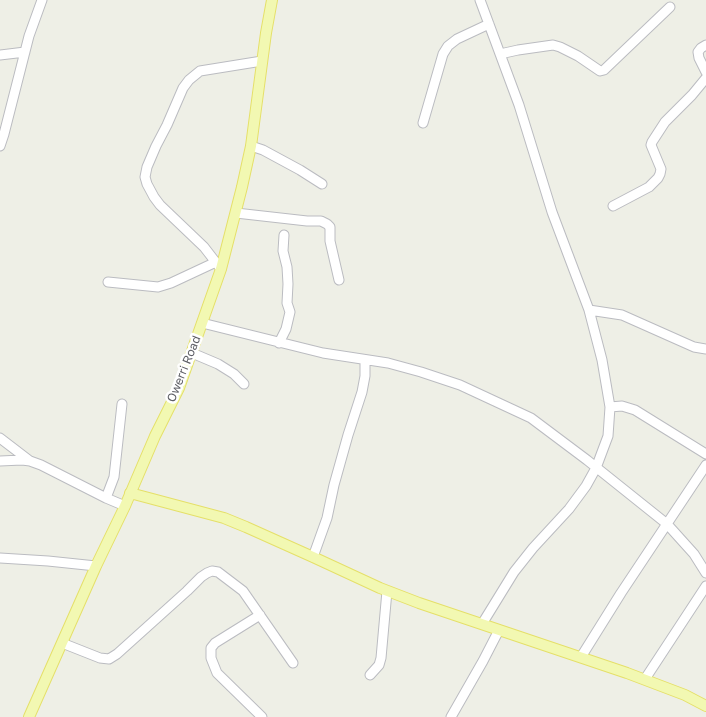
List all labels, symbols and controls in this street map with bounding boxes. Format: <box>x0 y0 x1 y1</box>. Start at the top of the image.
street label: Owerri Road <box>164 334 204 404</box>

